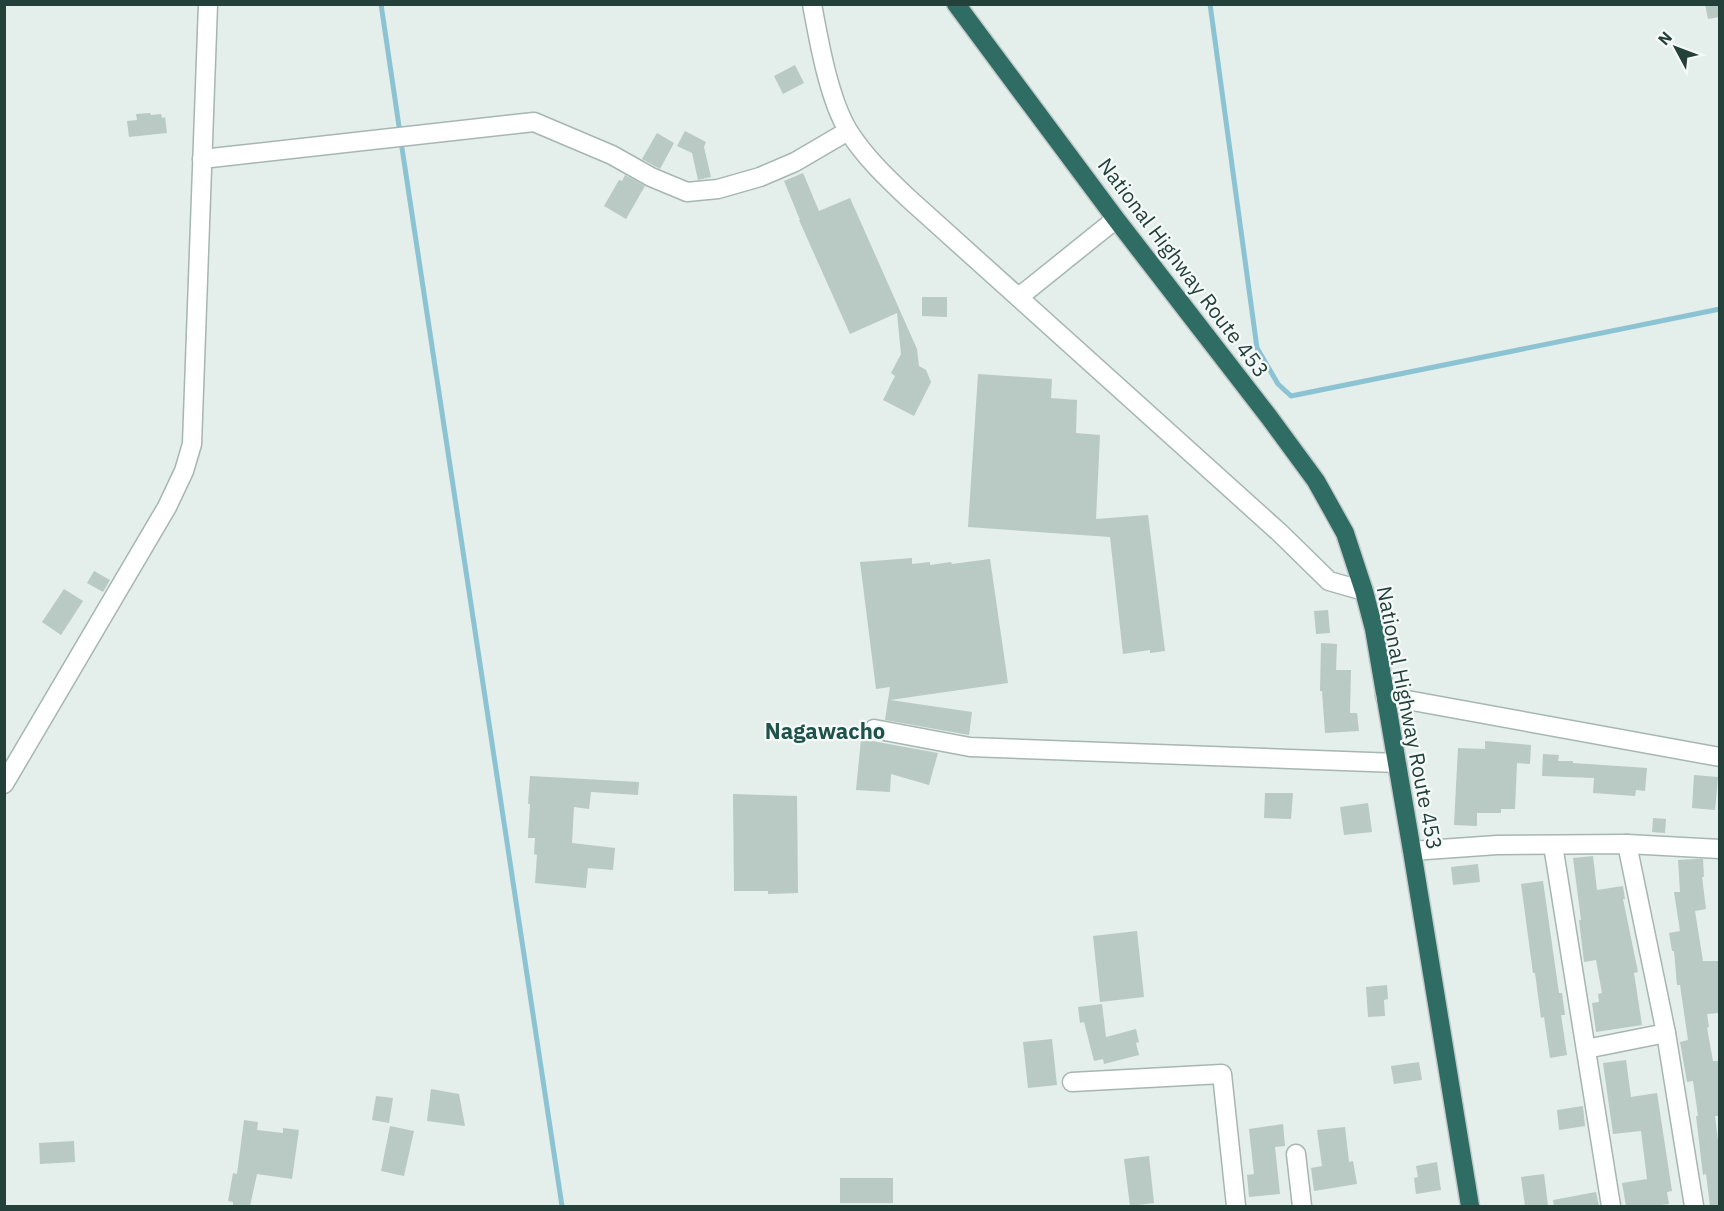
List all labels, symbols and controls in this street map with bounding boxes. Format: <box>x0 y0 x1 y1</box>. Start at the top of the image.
north arrow <box>1646 18 1706 78</box>
text: N <box>1653 27 1676 49</box>
street label: National Highway Route 453 <box>1092 152 1276 383</box>
street label: National Highway Route 453 <box>1371 584 1449 852</box>
district label: Nagawacho <box>765 716 885 745</box>

